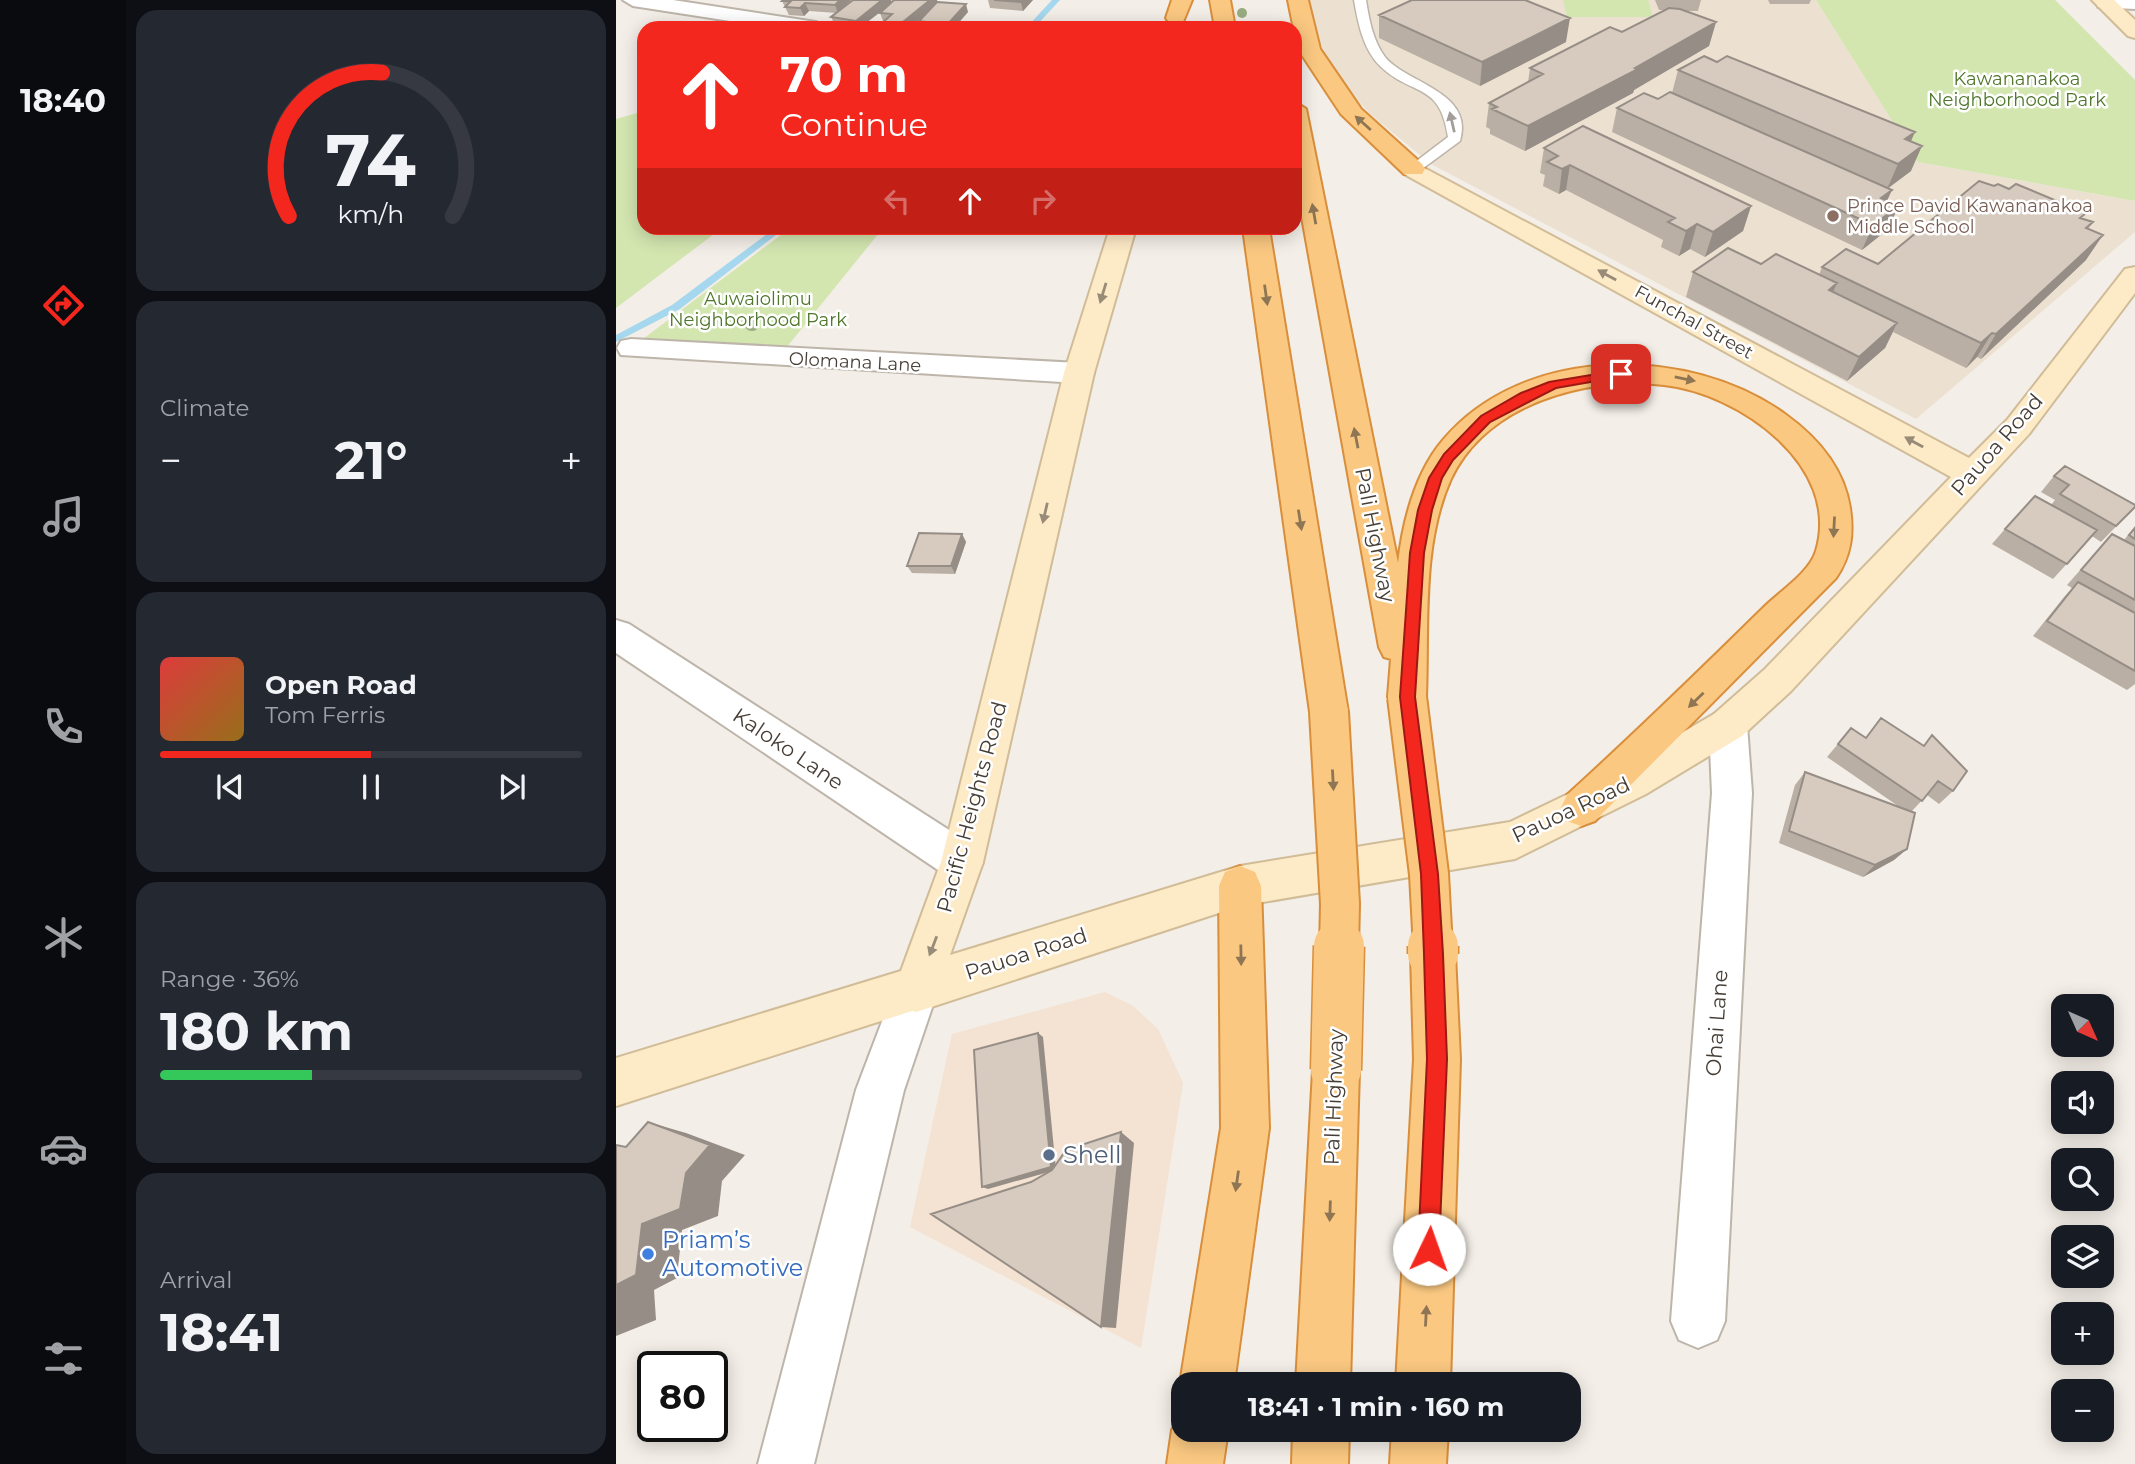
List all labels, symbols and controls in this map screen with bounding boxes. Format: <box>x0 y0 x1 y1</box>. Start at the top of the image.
text: 70 m <box>780 45 908 104</box>
icon: ahead <box>665 49 756 140</box>
park label: Kawananakoa Neighborhood Park <box>1928 68 2106 111</box>
text: 18:40 <box>20 81 106 120</box>
text: Continue <box>780 105 928 144</box>
one-way arrow <box>1447 111 1458 133</box>
one-way arrow <box>1354 115 1372 131</box>
text: 74 <box>326 117 416 205</box>
icon: left <box>878 182 916 220</box>
icon: ahead <box>951 182 989 220</box>
icon: right <box>1024 182 1062 220</box>
place label: Prince David Kawananakoa Middle School <box>1847 195 2093 238</box>
text: km/h <box>338 199 404 229</box>
one-way arrow <box>1308 203 1319 225</box>
marker: Prince David Kawananakoa Middle School <box>1825 208 1841 224</box>
one-way arrow <box>1597 269 1617 280</box>
street label: Funchal Street <box>1631 280 1757 364</box>
icon: directions <box>39 281 88 330</box>
one-way arrow <box>1097 283 1107 304</box>
one-way arrow <box>1261 284 1272 306</box>
park label: Auwaiolimu Neighborhood Park <box>669 288 847 331</box>
pin <box>1591 344 1651 404</box>
street label: Olomana Lane <box>788 348 922 376</box>
icon: arrive <box>1602 355 1640 393</box>
one-way arrow <box>1674 374 1696 385</box>
street label: Pauoa Road <box>1945 388 2048 501</box>
text: Climate <box>160 394 249 422</box>
one-way arrow <box>1350 427 1361 449</box>
text: 21° <box>335 429 407 492</box>
text: − <box>160 437 182 484</box>
text: + <box>560 437 582 484</box>
one-way arrow <box>1904 437 1924 448</box>
street label: Pali Highway <box>1350 466 1401 605</box>
icon: music <box>39 492 88 541</box>
one-way arrow <box>1039 502 1050 524</box>
one-way arrow <box>1295 509 1306 531</box>
one-way arrow <box>1829 516 1840 538</box>
text: Open Road <box>265 669 417 701</box>
one-way arrow <box>1687 691 1704 708</box>
street label: Pacific Heights Road <box>931 699 1012 915</box>
text: Tom Ferris <box>265 701 385 729</box>
icon: phone <box>39 702 88 751</box>
street label: Kaloko Lane <box>728 702 848 795</box>
icon: previous <box>211 768 249 806</box>
icon: pause <box>352 768 390 806</box>
icon: next <box>493 768 531 806</box>
one-way arrow <box>1327 769 1338 791</box>
street label: Pauoa Road <box>1508 771 1634 848</box>
icon: climate <box>39 913 88 962</box>
street label: Pauoa Road <box>962 922 1090 985</box>
one-way arrow <box>927 936 938 957</box>
one-way arrow <box>1236 944 1247 966</box>
text: Range · 36% <box>160 965 299 993</box>
street label: Ohai Lane <box>1700 969 1733 1077</box>
north arrow <box>2051 994 2114 1057</box>
map controls <box>2051 994 2114 1442</box>
text: 180 km <box>160 1000 353 1063</box>
street label: Pali Highway <box>1319 1028 1348 1166</box>
button: sound <box>2051 1071 2114 1134</box>
icon: car <box>39 1124 88 1173</box>
place label: Shell <box>1063 1140 1121 1169</box>
marker: Shell <box>1041 1147 1057 1163</box>
button: search <box>2051 1148 2114 1211</box>
one-way arrow <box>1231 1171 1242 1193</box>
one-way arrow <box>1325 1201 1336 1223</box>
position arrow <box>1392 1212 1466 1286</box>
place label: Priam’s Automotive <box>662 1225 803 1282</box>
button: layers <box>2051 1225 2114 1288</box>
marker: Priam’s Automotive <box>640 1246 656 1262</box>
text: Arrival <box>160 1266 233 1294</box>
text: 18:41 <box>160 1301 283 1364</box>
button: + <box>2051 1302 2114 1365</box>
one-way arrow <box>1420 1305 1431 1327</box>
icon: filters <box>39 1334 88 1383</box>
speed limit sign: 80 <box>637 1351 728 1442</box>
button: − <box>2051 1379 2114 1442</box>
text: 18:41 · 1 min · 160 m <box>1248 1391 1504 1423</box>

